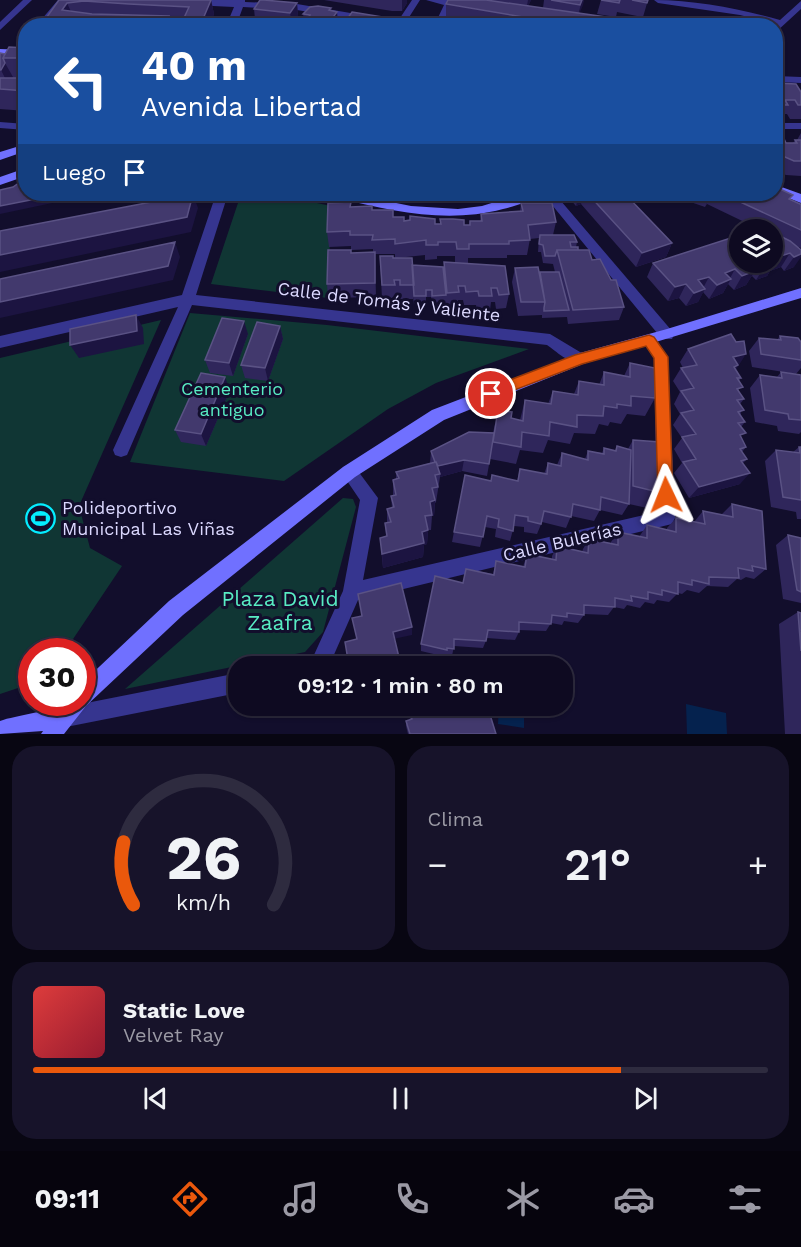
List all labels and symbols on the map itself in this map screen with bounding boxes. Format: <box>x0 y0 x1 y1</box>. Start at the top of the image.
street label: Calle de Tomás y Valiente <box>276 277 502 326</box>
pin <box>465 368 516 419</box>
park label: Cementerio antiguo <box>181 378 283 420</box>
position arrow <box>634 463 698 527</box>
place label: Polideportivo Municipal Las Viñas <box>62 497 235 539</box>
sports icon: Polideportivo Municipal Las Viñas <box>25 502 57 534</box>
street label: Calle Bulerías <box>501 518 623 565</box>
park label: Plaza David Zaafra <box>221 586 339 635</box>
speed limit sign: 30 <box>18 638 96 716</box>

